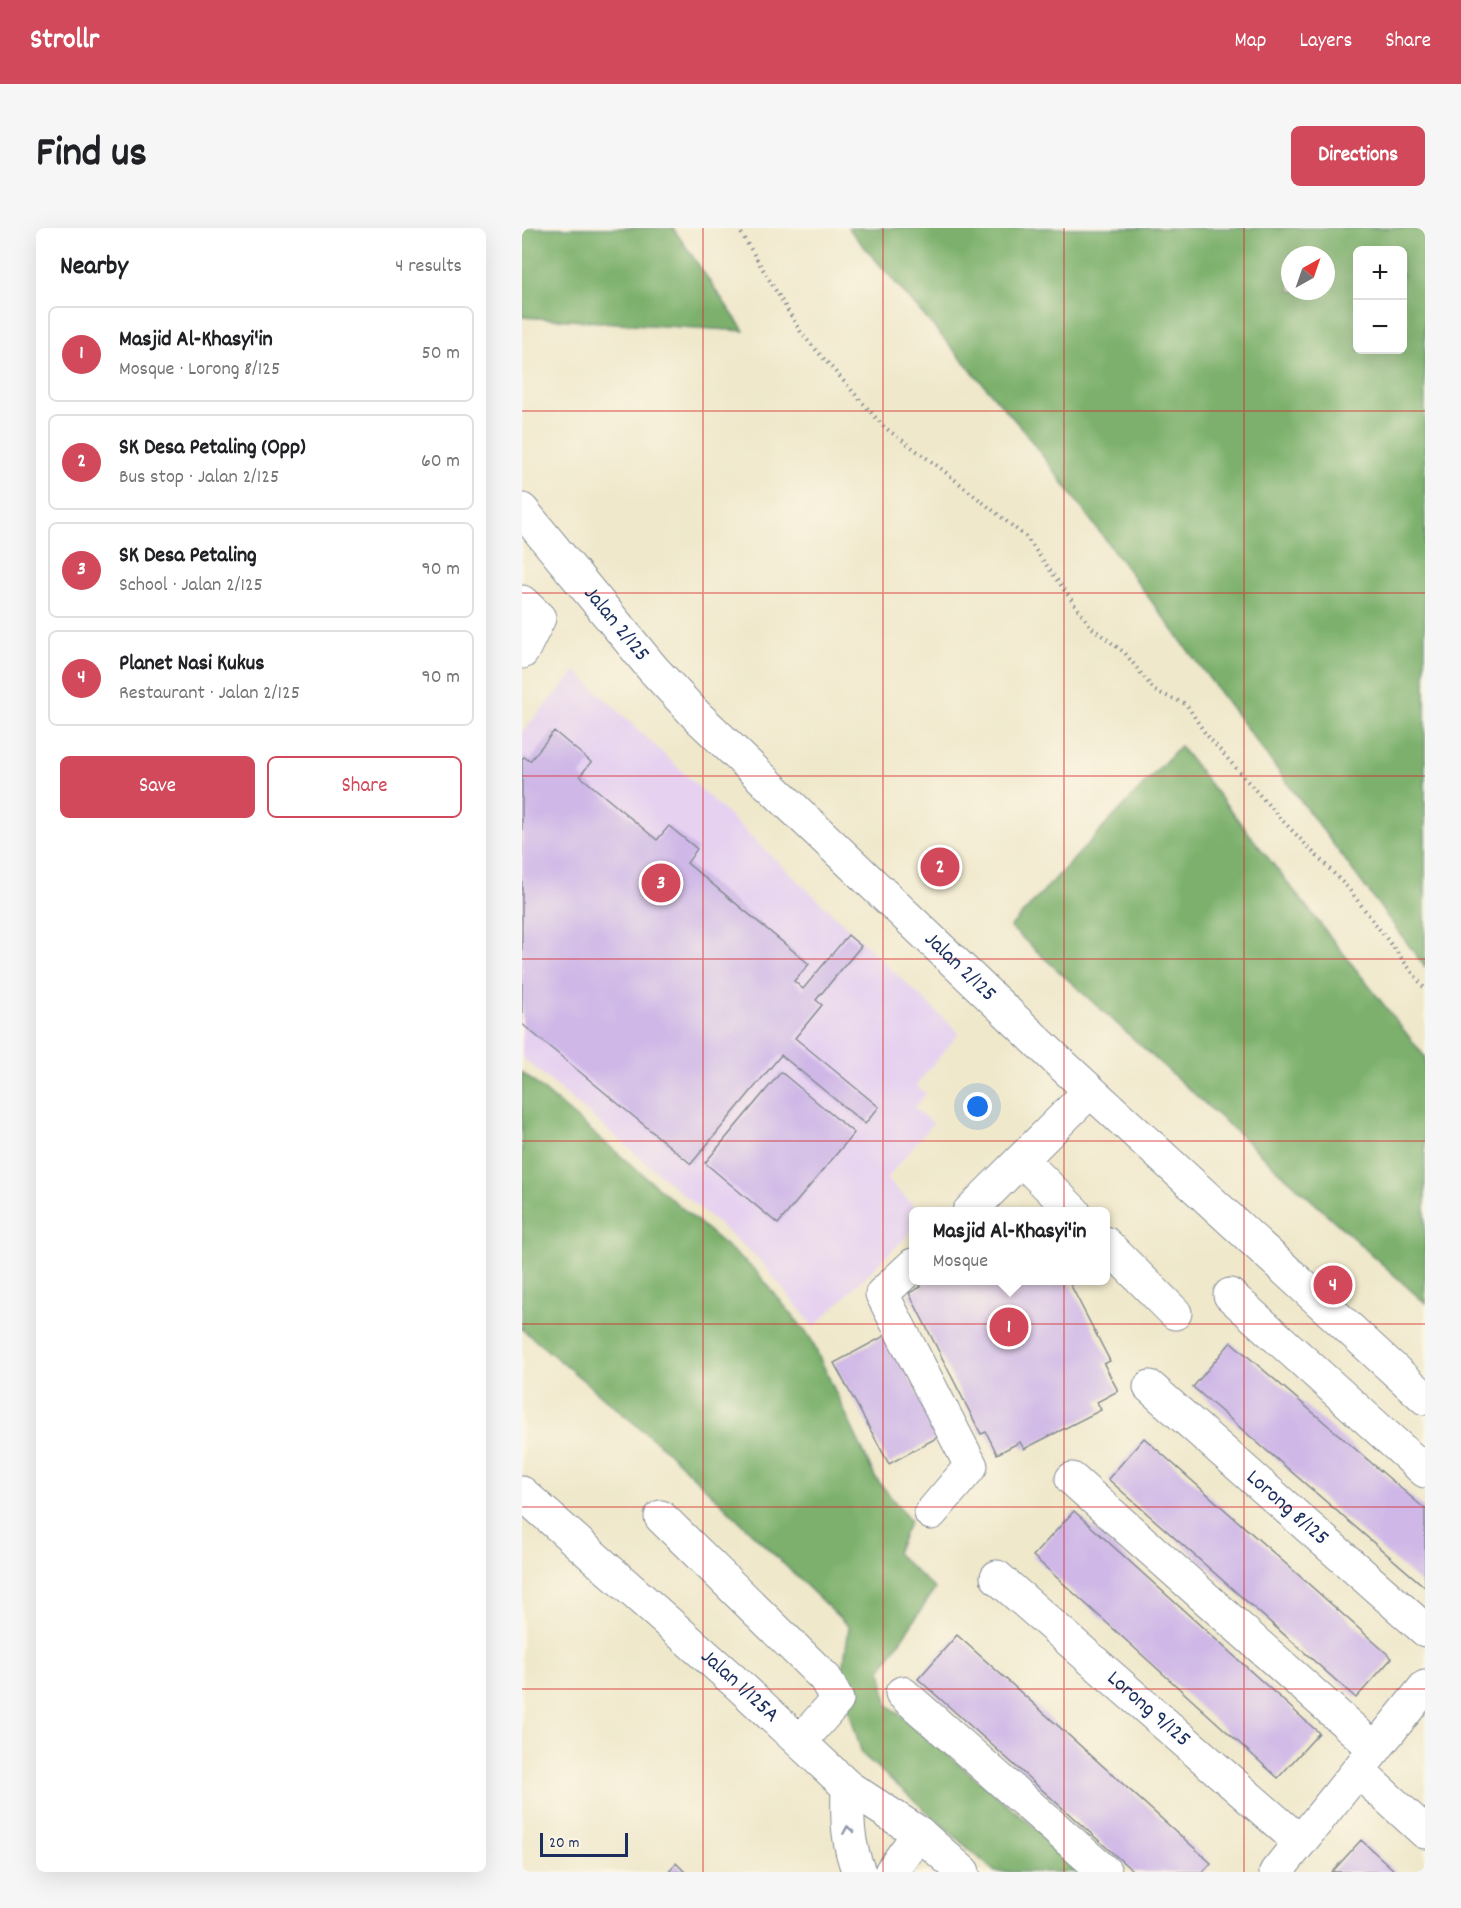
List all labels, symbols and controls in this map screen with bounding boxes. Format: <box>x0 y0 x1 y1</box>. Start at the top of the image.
text: Strollr <box>30 22 99 62</box>
text: Map <box>1235 27 1266 57</box>
text: Layers <box>1299 27 1352 57</box>
text: Share <box>1385 27 1431 57</box>
text: Find us <box>36 126 147 186</box>
button: Directions <box>1291 126 1425 186</box>
north arrow <box>1281 246 1335 300</box>
map controls <box>1353 246 1407 354</box>
button: + <box>1353 246 1407 300</box>
text: Nearby <box>60 249 128 286</box>
text: 4 results <box>395 253 462 281</box>
button: − <box>1353 300 1407 354</box>
text: Masjid Al-Khasyi'in <box>119 325 273 356</box>
text: 1 <box>79 340 84 368</box>
text: 50 m <box>422 340 460 368</box>
text: Mosque · Lorong 8/125 <box>119 356 280 384</box>
text: SK Desa Petaling (Opp) <box>119 433 306 464</box>
text: 2 <box>77 448 86 476</box>
text: 60 m <box>421 448 460 476</box>
text: Bus stop · Jalan 2/125 <box>119 464 279 492</box>
text: SK Desa Petaling <box>119 541 257 572</box>
text: 3 <box>77 556 86 584</box>
text: 90 m <box>422 556 460 584</box>
text: School · Jalan 2/125 <box>119 572 263 600</box>
street label: Jalan 2/125 <box>576 580 657 669</box>
text: Planet Nasi Kukus <box>119 649 264 680</box>
text: 4 <box>77 664 86 692</box>
text: 90 m <box>422 664 460 692</box>
text: Restaurant · Jalan 2/125 <box>119 680 300 708</box>
button: Save <box>60 756 255 818</box>
button: Share <box>267 756 462 818</box>
pin: 2 <box>920 844 960 890</box>
pin: 3 <box>642 860 680 906</box>
street label: Jalan 2/125 <box>917 925 1003 1009</box>
your location <box>963 1092 992 1121</box>
popup <box>909 1207 1110 1285</box>
text: Masjid Al-Khasyi'in <box>933 1217 1086 1248</box>
text: Mosque <box>933 1248 988 1276</box>
pin: 4 <box>1314 1262 1352 1308</box>
pin: 1 <box>990 1304 1028 1350</box>
street label: Lorong 8/125 <box>1239 1463 1335 1553</box>
street label: Jalan 1/125A <box>693 1642 786 1730</box>
street label: Lorong 9/125 <box>1099 1664 1197 1755</box>
one-way arrow <box>842 1826 855 1836</box>
scale bar <box>540 1830 628 1858</box>
text: 20 m <box>549 1832 579 1855</box>

